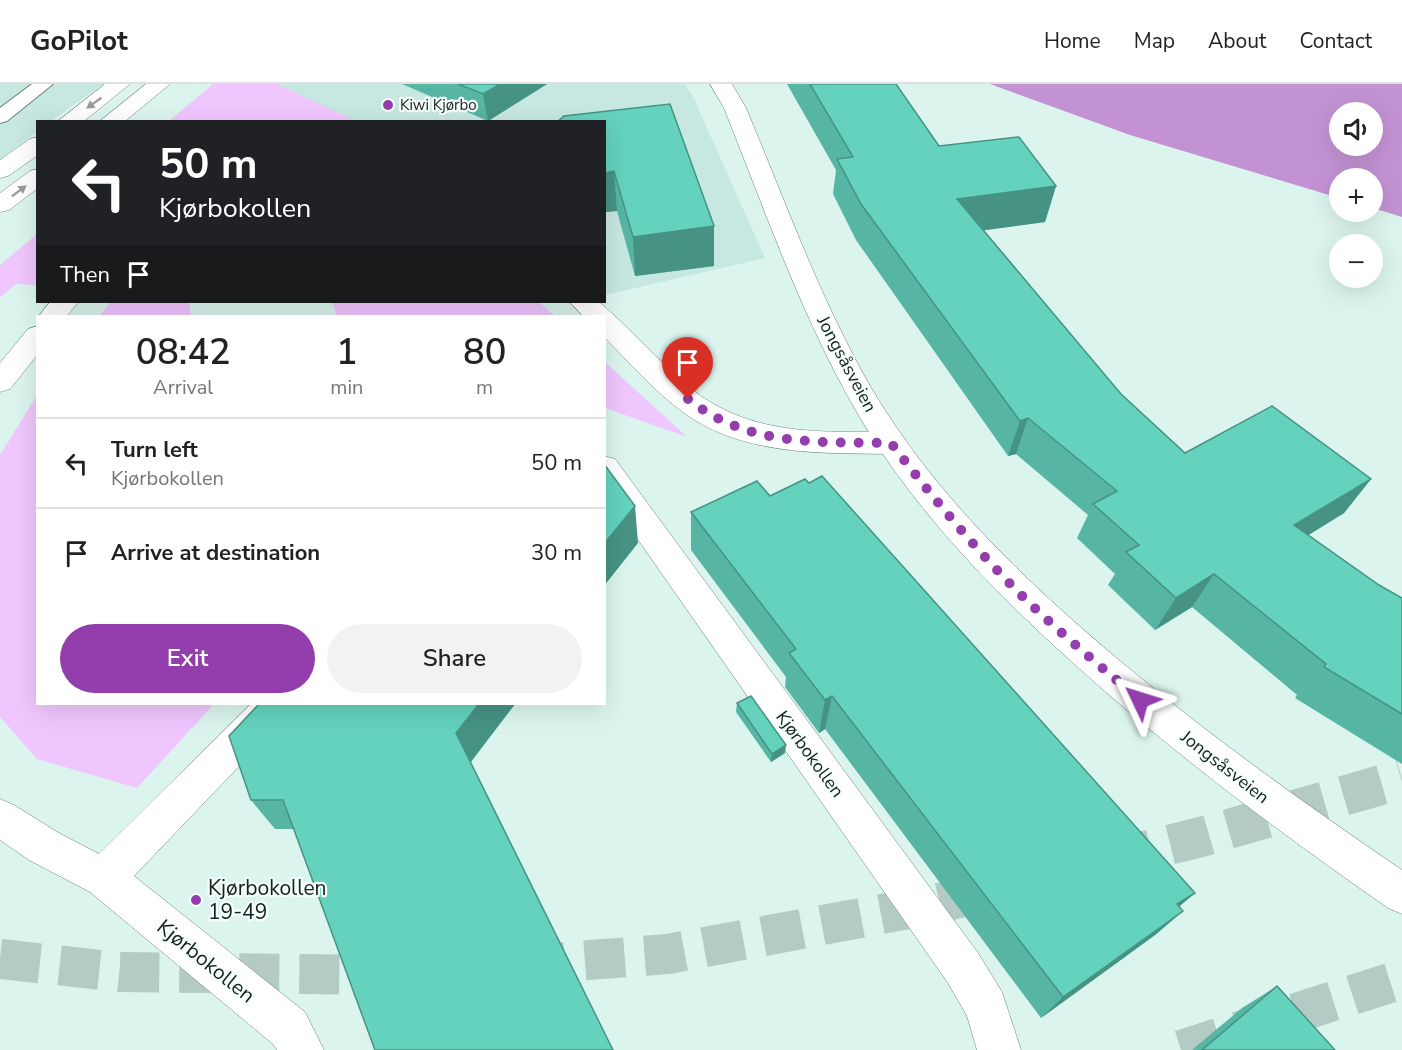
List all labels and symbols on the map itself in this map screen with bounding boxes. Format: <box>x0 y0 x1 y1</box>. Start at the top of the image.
place label: Kiwi Kjørbo <box>400 95 477 115</box>
one-way arrow <box>86 97 102 109</box>
marker: Kiwi Kjørbo <box>381 98 395 112</box>
one-way arrow <box>11 185 26 197</box>
street label: Jongsåsveien <box>811 311 882 416</box>
pin <box>662 337 713 399</box>
position arrow <box>1108 668 1172 732</box>
street label: Kjørbokollen <box>770 706 850 802</box>
street label: Jongsåsveien <box>1175 724 1274 809</box>
place label: Kjørbokollen 19-49 <box>208 874 327 926</box>
marker: Kjørbokollen 19-49 <box>189 893 203 907</box>
street label: Kjørbokollen <box>151 913 261 1009</box>

